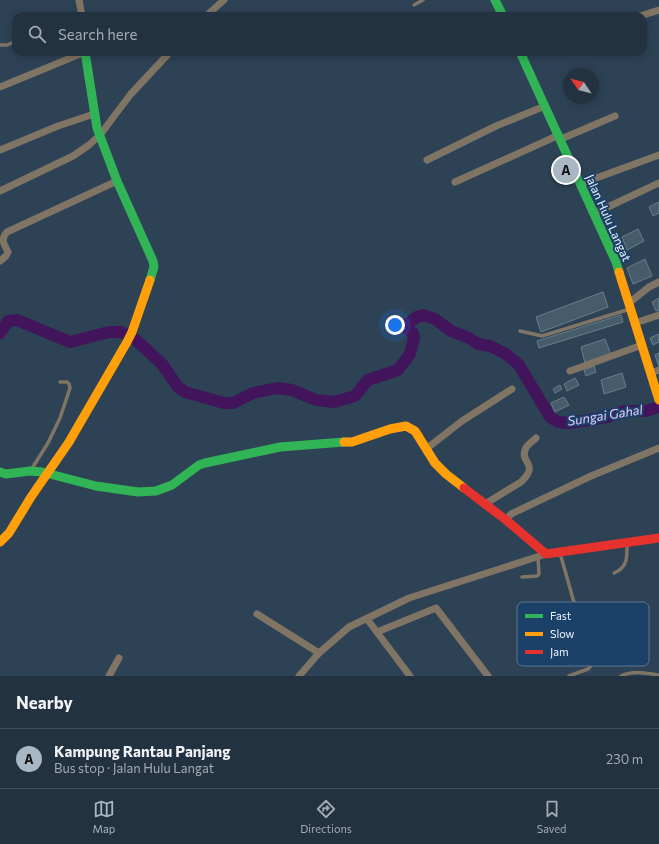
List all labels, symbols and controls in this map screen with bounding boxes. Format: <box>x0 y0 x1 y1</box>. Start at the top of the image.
search box <box>12 12 647 56</box>
icon: search <box>26 23 48 45</box>
text: Search here <box>58 25 137 43</box>
north arrow <box>563 68 599 104</box>
pin: A <box>553 155 579 185</box>
street label: Jalan Hulu Langat <box>583 172 634 264</box>
your location <box>385 315 405 335</box>
water label: Sungai Gahal <box>566 401 644 429</box>
legend <box>517 602 649 666</box>
text: Fast <box>550 609 572 622</box>
text: Slow <box>550 627 575 640</box>
text: Jam <box>550 645 569 659</box>
text: Nearby <box>16 692 73 713</box>
text: Kampung Rantau Panjang <box>54 742 231 760</box>
text: A <box>24 751 34 767</box>
text: 230 m <box>606 751 643 767</box>
text: Bus stop · Jalan Hulu Langat <box>54 760 214 776</box>
tab: Map <box>93 798 115 835</box>
tab: Directions <box>300 798 352 835</box>
tab: Saved <box>537 798 566 835</box>

